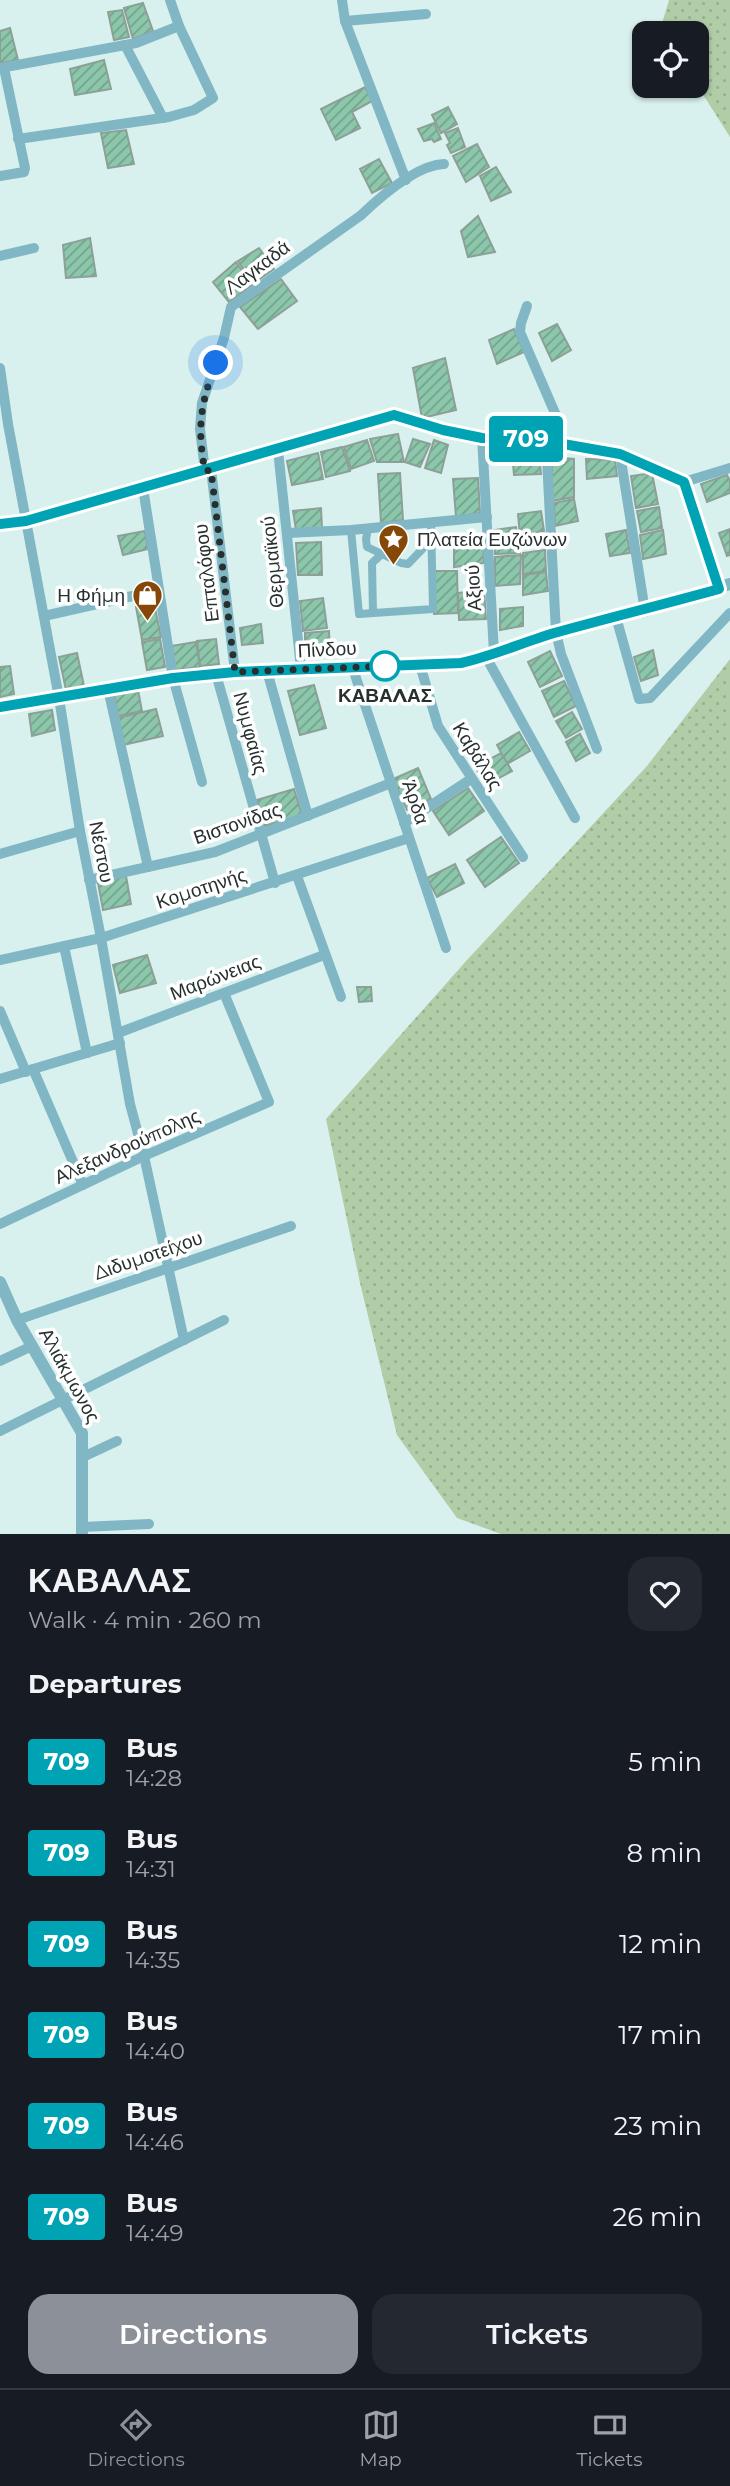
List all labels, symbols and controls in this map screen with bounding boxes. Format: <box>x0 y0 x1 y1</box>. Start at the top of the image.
map controls <box>632 21 709 98</box>
button: locate <box>632 21 709 98</box>
street label: Λαγκαδά <box>220 235 294 299</box>
your location <box>198 345 233 380</box>
line badge: 709 <box>486 416 566 462</box>
text: 709 <box>503 424 549 453</box>
street label: Θερμαϊκού <box>256 515 289 609</box>
place icon: Πλατεία Ευζώνων <box>377 522 411 566</box>
street label: Επταλόφου <box>189 523 224 623</box>
place label: Πλατεία Ευζώνων <box>417 528 567 551</box>
street label: Αξιού <box>461 564 486 612</box>
shop icon: Η Φήμη <box>131 578 165 622</box>
place label: Η Φήμη <box>57 584 125 607</box>
street label: Πίνδου <box>297 636 357 663</box>
marker: ΚΑΒΑΛΑΣ <box>370 651 400 681</box>
place label: ΚΑΒΑΛΑΣ <box>338 684 432 707</box>
street label: Νυμφαίας <box>228 689 273 777</box>
street label: Καβάλας <box>448 718 507 794</box>
street label: Άρδα <box>397 777 434 827</box>
street label: Βιστονίδας <box>190 798 284 849</box>
street label: Νέστου <box>84 819 119 885</box>
street label: Κομοτηνής <box>153 863 249 914</box>
street label: Μαρώνειας <box>167 950 264 1005</box>
street label: Αλεξανδρούπολης <box>51 1104 203 1189</box>
street label: Διδυμοτείχου <box>91 1226 205 1285</box>
street label: Αλιάκμωνος <box>34 1324 105 1427</box>
button: heart <box>628 1557 702 1631</box>
text: ΚΑΒΑΛΑΣ <box>28 1560 191 1600</box>
text: Walk · 4 min · 260 m <box>28 1606 262 1634</box>
text: Departures <box>28 1668 182 1700</box>
text: Bus <box>126 1732 178 1764</box>
text: 5 min <box>628 1746 702 1778</box>
text: 709 <box>44 1747 89 1776</box>
text: 14:28 <box>126 1764 182 1792</box>
text: Bus <box>126 1823 178 1855</box>
text: 8 min <box>626 1837 702 1869</box>
text: 709 <box>44 1838 89 1867</box>
text: 14:31 <box>126 1855 176 1883</box>
text: Bus <box>126 1914 178 1946</box>
text: 12 min <box>619 1928 702 1960</box>
text: 709 <box>44 1929 89 1958</box>
text: 14:35 <box>126 1946 180 1974</box>
text: Bus <box>126 2005 178 2037</box>
text: 17 min <box>618 2019 702 2051</box>
text: 709 <box>44 2020 89 2049</box>
text: 14:40 <box>126 2037 185 2065</box>
text: Bus <box>126 2096 178 2128</box>
text: 23 min <box>614 2110 702 2142</box>
text: 709 <box>44 2111 89 2140</box>
text: 14:46 <box>126 2128 184 2156</box>
text: Bus <box>126 2187 178 2219</box>
text: 26 min <box>612 2201 702 2233</box>
text: 709 <box>44 2202 89 2231</box>
text: 14:49 <box>126 2219 184 2247</box>
button: Directions <box>28 2294 358 2374</box>
button: Tickets <box>372 2294 702 2374</box>
tab: Directions <box>87 2406 185 2471</box>
tab: Map <box>360 2406 402 2471</box>
tab: Tickets <box>577 2406 643 2471</box>

